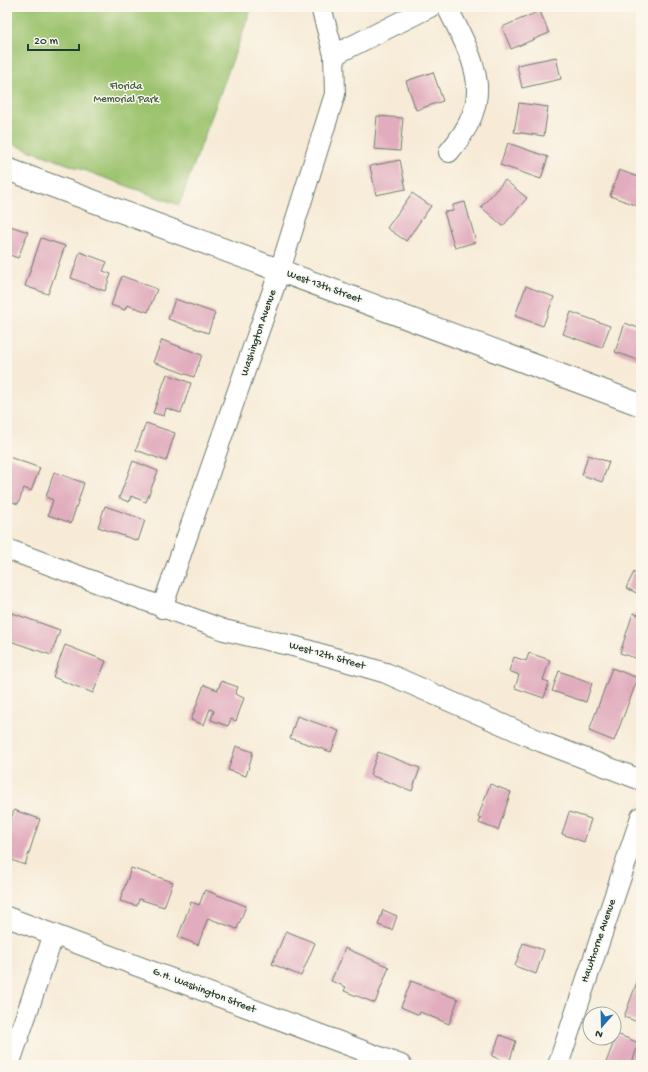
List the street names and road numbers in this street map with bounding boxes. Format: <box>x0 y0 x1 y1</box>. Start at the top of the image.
street label: West 13th Street <box>285 268 364 307</box>
street label: Washington Avenue <box>239 288 279 378</box>
street label: West 12th Street <box>288 639 368 673</box>
street label: Hawthorne Avenue <box>579 897 619 984</box>
street label: G.H. Washington Street <box>151 966 259 1017</box>

